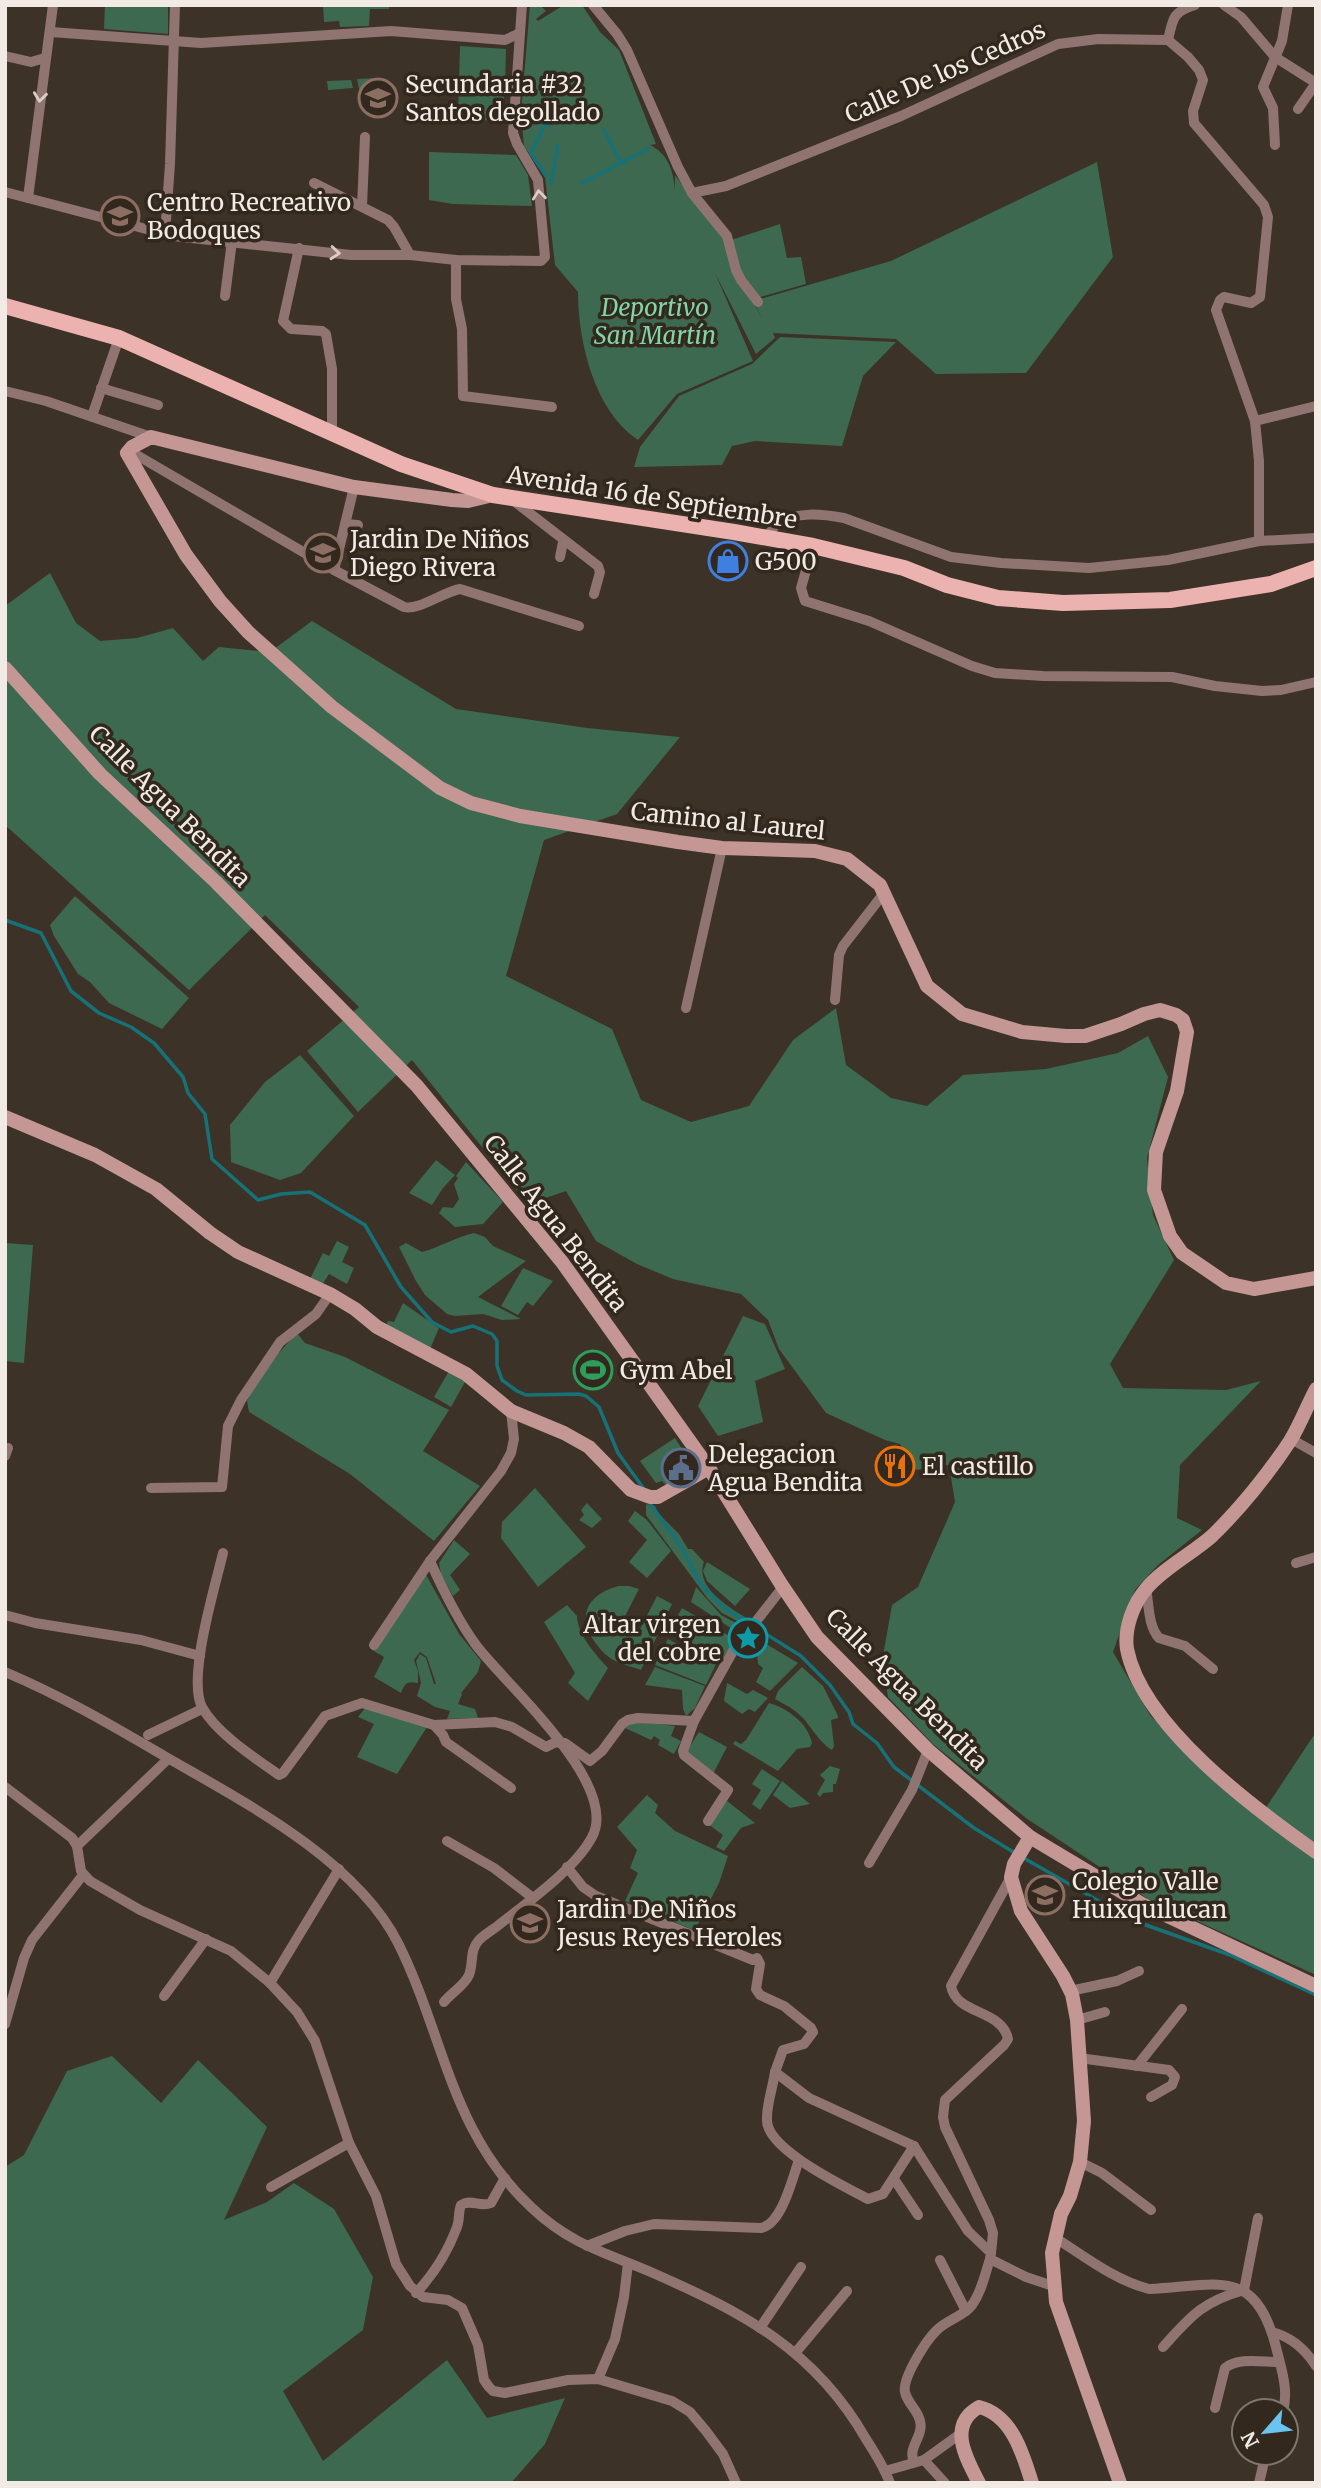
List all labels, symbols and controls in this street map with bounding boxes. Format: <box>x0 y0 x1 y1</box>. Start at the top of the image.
street label: Calle De los Cedros <box>840 14 1050 130</box>
place label: Secundaria #32 Santos degollado <box>405 69 600 128</box>
school or university icon: Secundaria #32 Santos degollado <box>357 77 399 119</box>
one-way arrow <box>33 91 48 103</box>
place label: Centro Recreativo Bodoques <box>147 187 351 246</box>
one-way arrow <box>532 189 547 200</box>
school or university icon: Centro Recreativo Bodoques <box>99 195 141 237</box>
one-way arrow <box>330 245 341 260</box>
park label: Deportivo San Martín <box>594 292 716 351</box>
street label: Avenida 16 de Septiembre <box>504 459 799 535</box>
place label: Jardin De Niños Diego Rivera <box>349 524 530 583</box>
school or university icon: Jardin De Niños Diego Rivera <box>302 532 344 574</box>
shop icon: G500 <box>707 540 749 582</box>
place label: G500 <box>755 546 817 577</box>
street label: Calle Agua Bendita <box>82 718 258 894</box>
street label: Camino al Laurel <box>629 795 827 847</box>
street label: Calle Agua Bendita <box>477 1128 635 1318</box>
sports icon: Gym Abel <box>572 1349 614 1391</box>
place label: Gym Abel <box>620 1355 732 1386</box>
place label: Delegacion Agua Bendita <box>707 1439 863 1498</box>
restaurant icon: El castillo <box>874 1445 916 1487</box>
public building icon: Delegacion Agua Bendita <box>660 1447 702 1489</box>
place label: El castillo <box>922 1451 1034 1482</box>
street label: Calle Agua Bendita <box>819 1601 995 1777</box>
place label: Altar virgen del cobre <box>582 1609 721 1668</box>
place icon: Altar virgen del cobre <box>727 1617 769 1659</box>
place label: Colegio Valle Huixquilucan <box>1072 1866 1227 1925</box>
school or university icon: Colegio Valle Huixquilucan <box>1024 1874 1066 1916</box>
place label: Jardin De Niños Jesus Reyes Heroles <box>556 1894 782 1953</box>
school or university icon: Jardin De Niños Jesus Reyes Heroles <box>509 1902 551 1944</box>
north arrow <box>1230 2397 1300 2467</box>
text: N <box>1236 2428 1264 2452</box>

